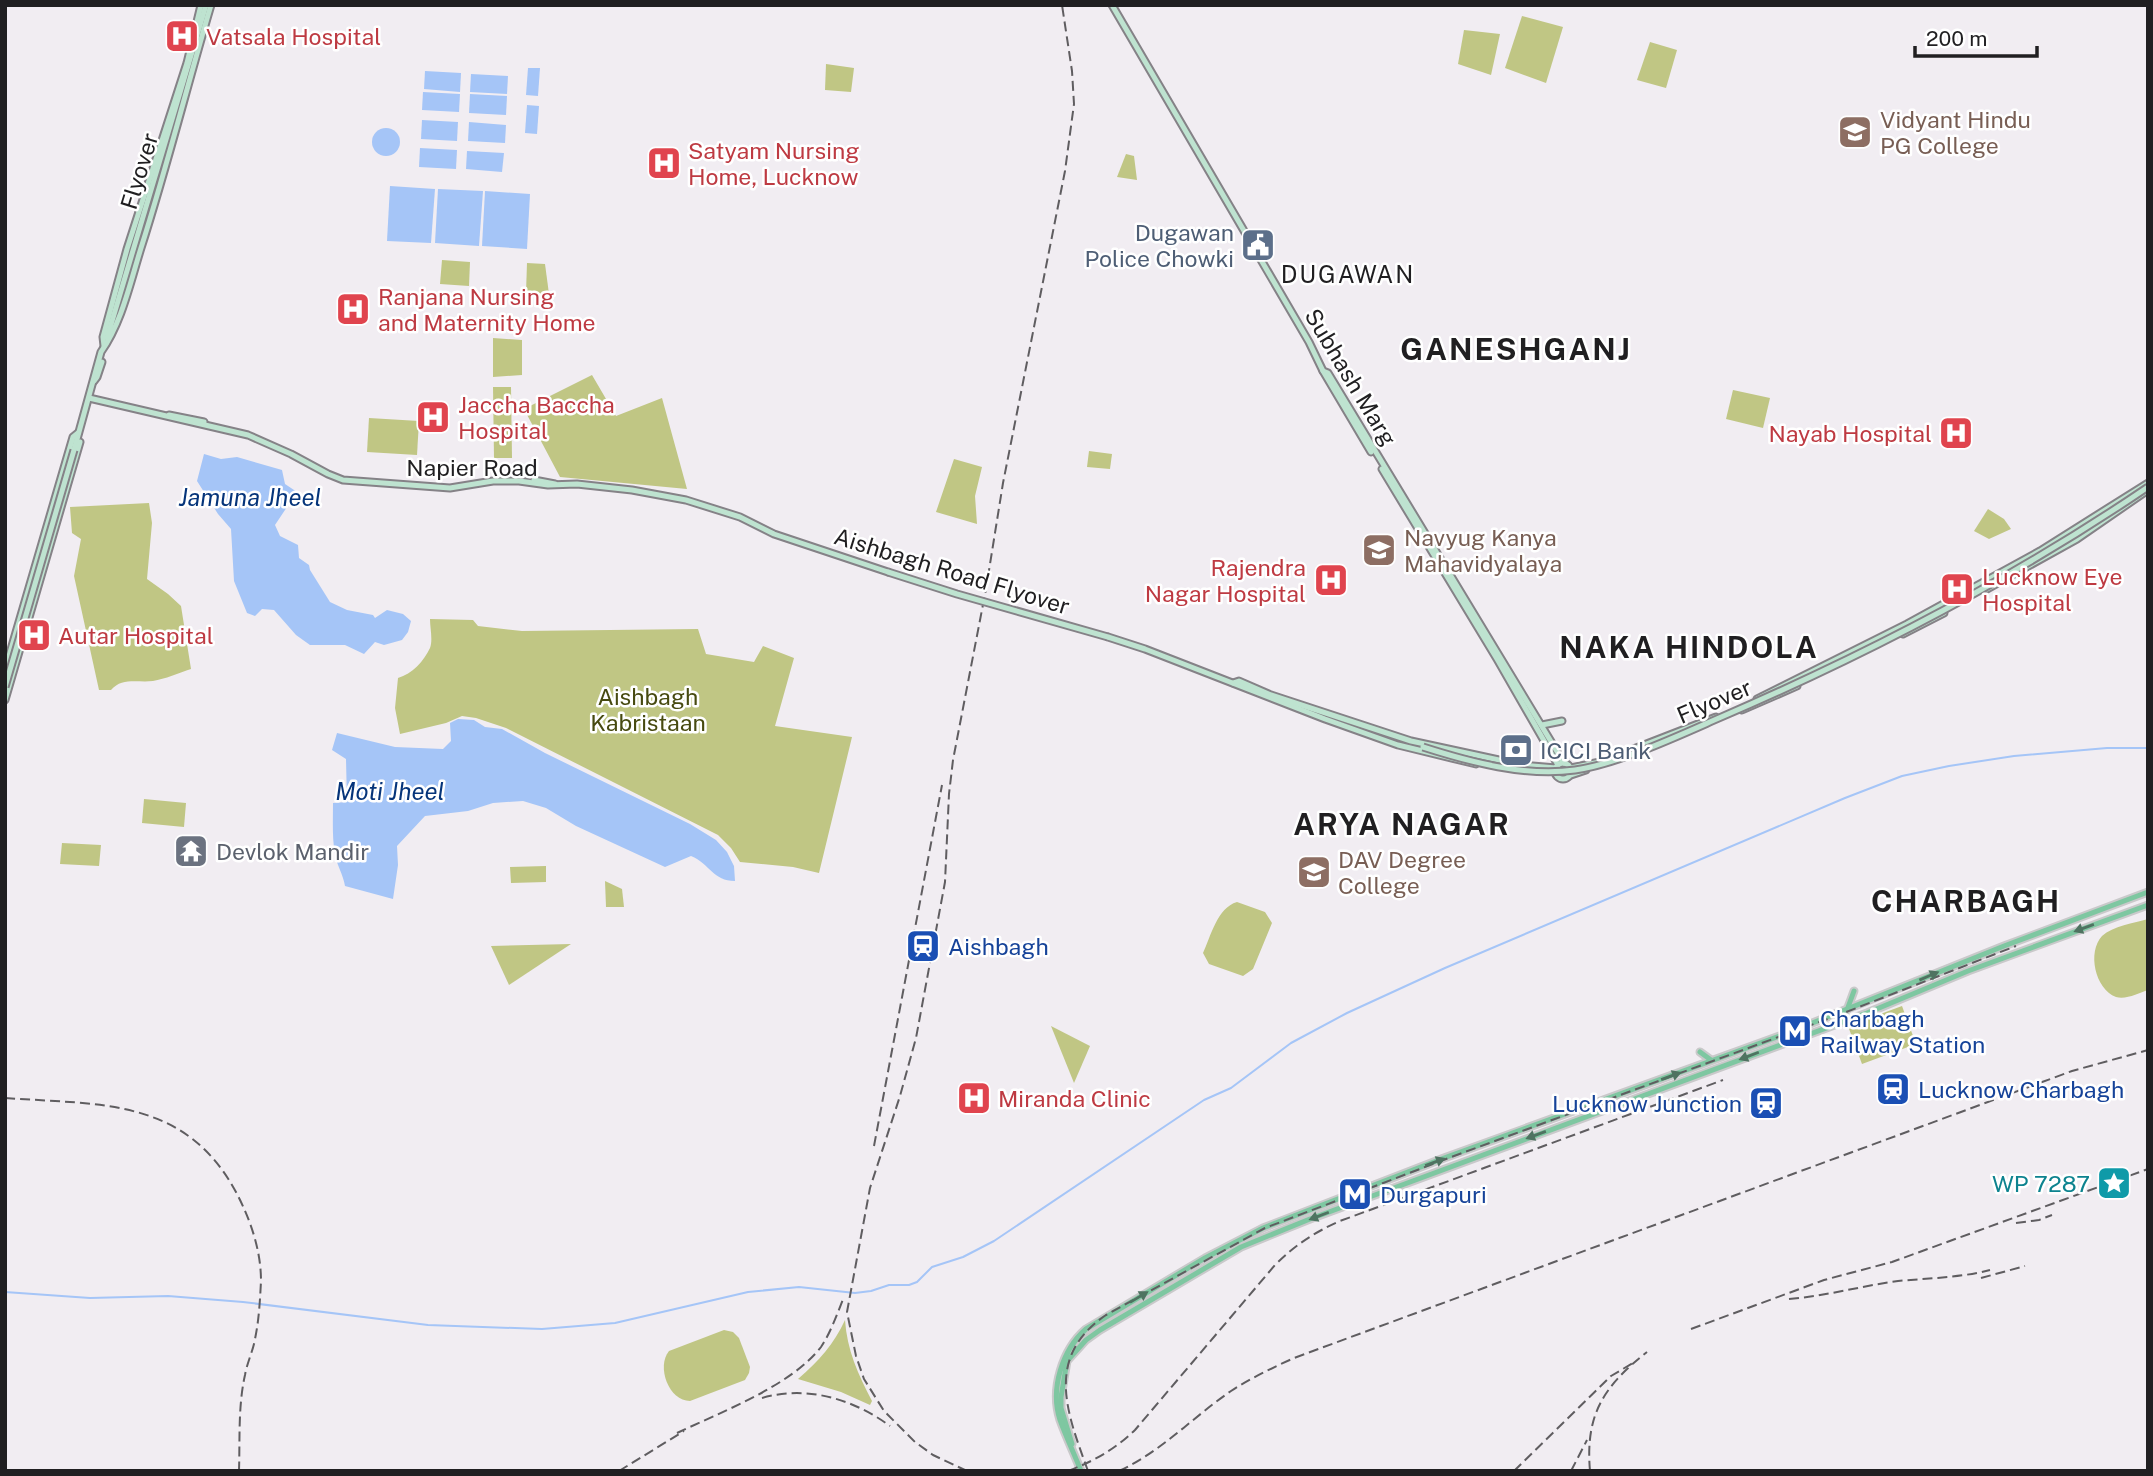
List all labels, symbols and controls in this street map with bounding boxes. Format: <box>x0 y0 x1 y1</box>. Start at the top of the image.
scale bar <box>1915 14 2038 58</box>
hospital icon: Vatsala Hospital <box>163 17 201 55</box>
place label: Vatsala Hospital <box>206 23 381 50</box>
text: 200 m <box>1926 26 1987 51</box>
place label: Vidyant Hindu PG College <box>1880 106 2031 159</box>
school or university icon: Vidyant Hindu PG College <box>1836 113 1874 151</box>
street label: Flyover <box>115 130 163 212</box>
place label: Satyam Nursing Home, Lucknow <box>688 137 860 190</box>
hospital icon: Satyam Nursing Home, Lucknow <box>645 144 683 182</box>
place label: Dugawan Police Chowki <box>1085 219 1234 272</box>
public building icon: Dugawan Police Chowki <box>1239 226 1277 264</box>
district label: DUGAWAN <box>1281 260 1415 288</box>
place label: Ranjana Nursing and Maternity Home <box>378 283 596 336</box>
hospital icon: Ranjana Nursing and Maternity Home <box>334 290 372 328</box>
street label: Subhash Marg <box>1300 304 1402 450</box>
district label: GANESHGANJ <box>1400 331 1632 367</box>
place label: Jaccha Baccha Hospital <box>458 391 615 444</box>
hospital icon: Jaccha Baccha Hospital <box>414 398 452 436</box>
hospital icon: Nayab Hospital <box>1937 414 1975 452</box>
place label: Nayab Hospital <box>1769 420 1932 447</box>
street label: Napier Road <box>406 454 538 481</box>
water label: Jamuna Jheel <box>178 483 322 511</box>
street label: Aishbagh Road Flyover <box>831 522 1073 620</box>
place label: Navyug Kanya Mahavidyalaya <box>1404 524 1562 577</box>
school or university icon: Navyug Kanya Mahavidyalaya <box>1360 531 1398 569</box>
place label: Rajendra Nagar Hospital <box>1145 554 1306 607</box>
hospital icon: Rajendra Nagar Hospital <box>1312 561 1350 599</box>
place label: Lucknow Eye Hospital <box>1982 563 2123 616</box>
hospital icon: Lucknow Eye Hospital <box>1938 570 1976 608</box>
hospital icon: Autar Hospital <box>15 616 53 654</box>
place label: Autar Hospital <box>58 622 214 649</box>
district label: NAKA HINDOLA <box>1559 629 1819 665</box>
street label: Flyover <box>1673 673 1755 729</box>
park label: Aishbagh Kabristaan <box>590 683 706 736</box>
bank icon: ICICI Bank <box>1497 731 1535 769</box>
place label: ICICI Bank <box>1540 737 1651 764</box>
water label: Moti Jheel <box>335 777 445 805</box>
district label: ARYA NAGAR <box>1293 806 1511 842</box>
temple icon: Devlok Mandir <box>172 832 210 870</box>
place label: Devlok Mandir <box>216 838 369 865</box>
place label: DAV Degree College <box>1338 846 1466 899</box>
school or university icon: DAV Degree College <box>1295 853 1333 891</box>
district label: CHARBAGH <box>1871 883 2061 919</box>
one-way arrow <box>2073 923 2094 934</box>
station icon: Aishbagh <box>904 927 942 965</box>
place label: Aishbagh <box>948 933 1049 960</box>
one-way arrow <box>1919 970 1940 981</box>
place label: Charbagh Railway Station <box>1820 1005 1985 1058</box>
metro station icon: Charbagh Railway Station <box>1776 1012 1814 1050</box>
one-way arrow <box>1738 1051 1759 1062</box>
one-way arrow <box>1661 1070 1682 1081</box>
station icon: Lucknow Charbagh <box>1874 1070 1912 1108</box>
place label: Lucknow Charbagh <box>1918 1076 2124 1103</box>
hospital icon: Miranda Clinic <box>955 1079 993 1117</box>
station icon: Lucknow Junction <box>1747 1084 1785 1122</box>
place label: Miranda Clinic <box>998 1085 1151 1112</box>
place label: Lucknow Junction <box>1552 1090 1742 1117</box>
one-way arrow <box>1525 1130 1546 1141</box>
one-way arrow <box>1424 1156 1445 1167</box>
place icon: WP 7287 <box>2095 1164 2133 1202</box>
place label: WP 7287 <box>1992 1170 2090 1197</box>
metro station icon: Durgapuri <box>1336 1175 1374 1213</box>
place label: Durgapuri <box>1380 1181 1487 1208</box>
one-way arrow <box>1308 1210 1329 1221</box>
one-way arrow <box>1130 1290 1149 1303</box>

